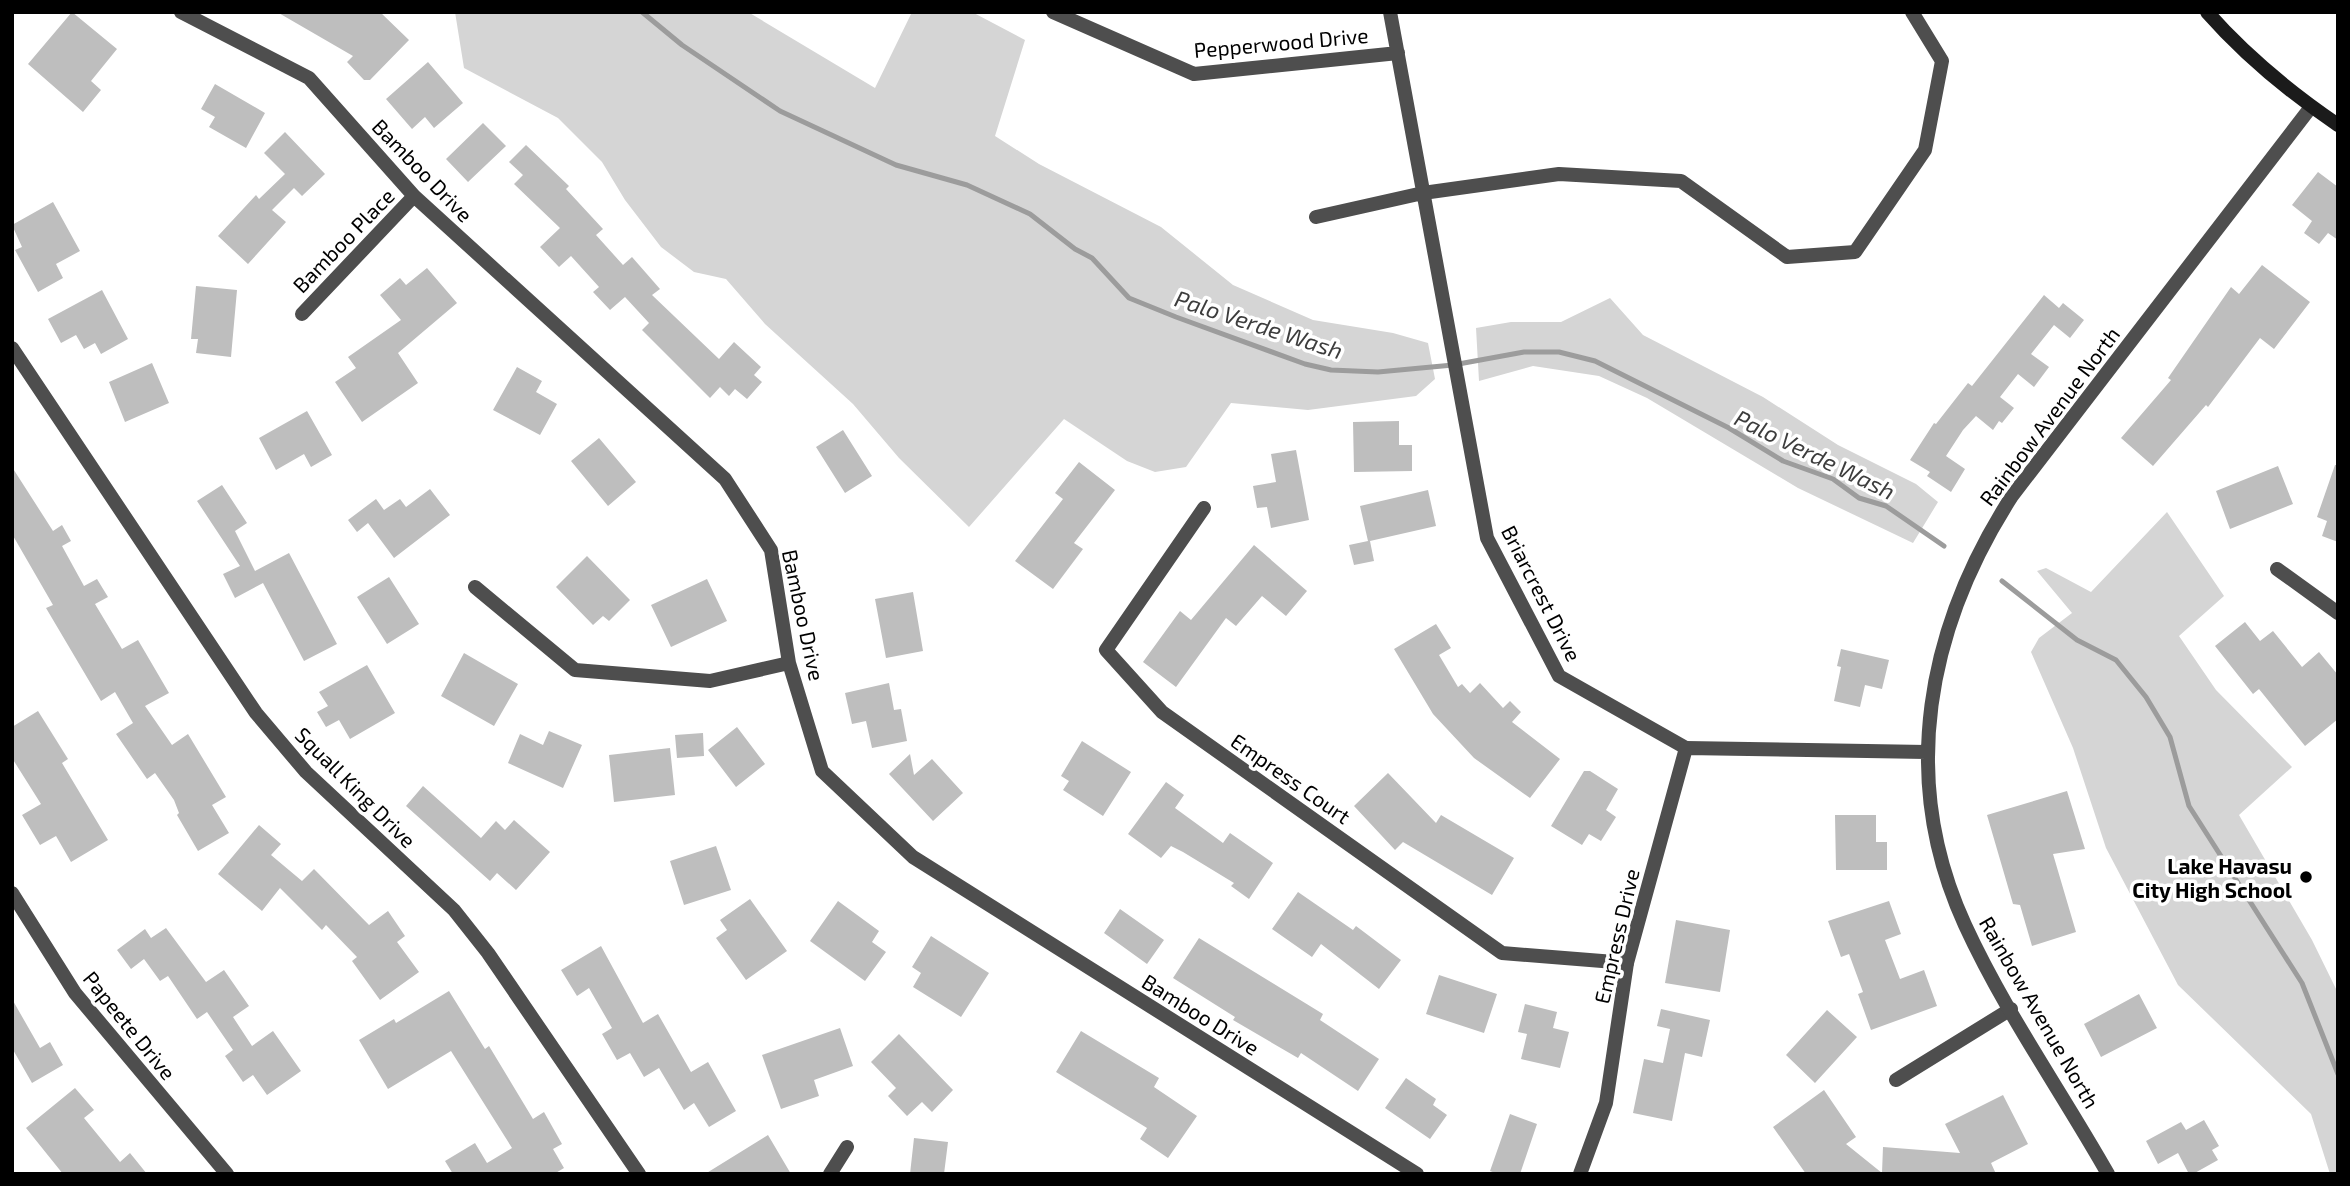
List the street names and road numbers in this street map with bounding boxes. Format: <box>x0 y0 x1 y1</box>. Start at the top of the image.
street label: Pepperwood Drive <box>1193 22 1369 62</box>
street label: Bamboo Drive <box>368 113 478 227</box>
street label: Bamboo Place <box>287 183 399 297</box>
street label: Rainbow Avenue North <box>1974 322 2124 510</box>
street label: Briarcrest Drive <box>1497 521 1587 665</box>
street label: Bamboo Drive <box>778 547 830 683</box>
street label: Squall King Drive <box>291 722 421 852</box>
street label: Empress Court <box>1226 728 1356 828</box>
street label: Empress Drive <box>1588 866 1644 1006</box>
street label: Rainbow Avenue North <box>1975 912 2105 1112</box>
street label: Papeete Drive <box>79 966 181 1084</box>
street label: Bamboo Drive <box>1138 968 1264 1060</box>

